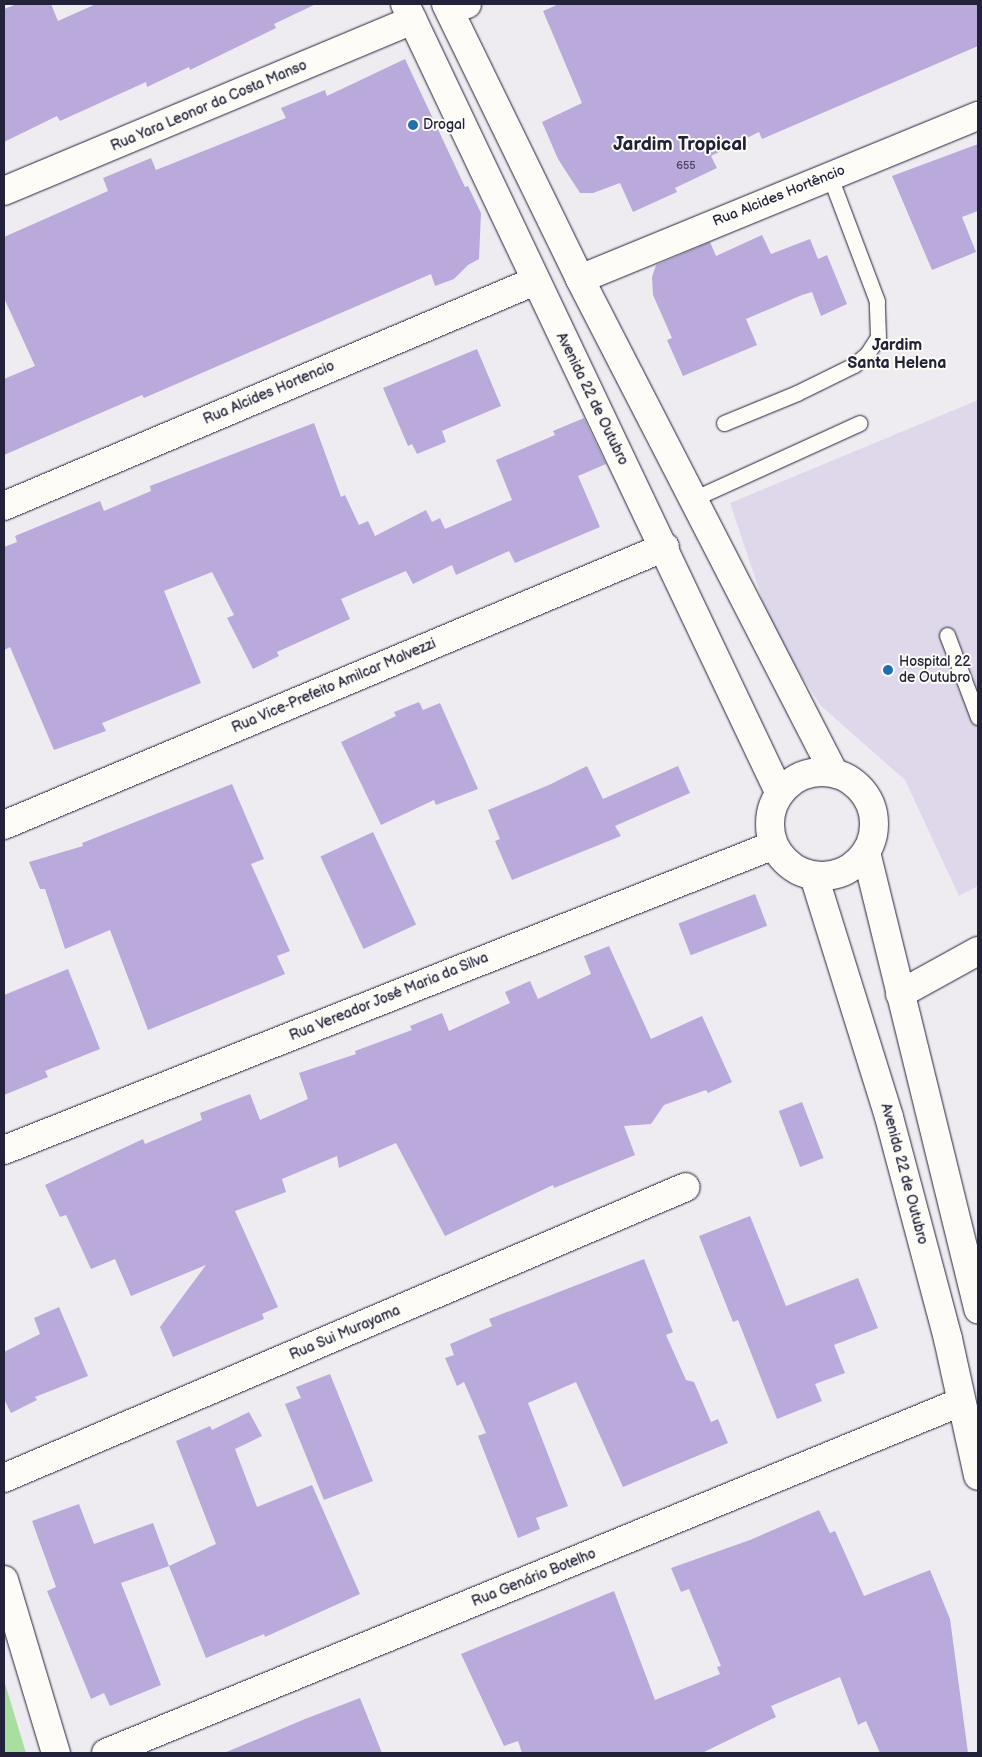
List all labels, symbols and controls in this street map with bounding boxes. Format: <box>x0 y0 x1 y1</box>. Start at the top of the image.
street label: Rua Yara Leonor da Costa Manso <box>108 57 310 155</box>
place label: Drogal <box>423 117 465 133</box>
marker: Drogal <box>407 119 419 131</box>
district label: Jardim Tropical <box>613 134 747 156</box>
house number: 655 <box>676 159 696 173</box>
street label: Rua Alcides Hortêncio <box>710 162 848 230</box>
street label: Avenida 22 de Outubro <box>553 330 631 468</box>
district label: Jardim Santa Helena <box>848 336 946 374</box>
street label: Rua Alcides Hortencio <box>201 358 337 428</box>
street label: Rua Vice-Prefeito Amilcar Malvezzi <box>229 635 439 737</box>
place label: Hospital 22 de Outubro <box>899 654 971 686</box>
marker: Hospital 22 de Outubro <box>881 663 895 677</box>
street label: Rua Vereador José Maria da Silva <box>286 949 492 1045</box>
street label: Avenida 22 de Outubro <box>877 1102 931 1246</box>
street label: Rua Sui Murayama <box>287 1302 403 1364</box>
street label: Rua Genário Botelho <box>469 1545 599 1611</box>

